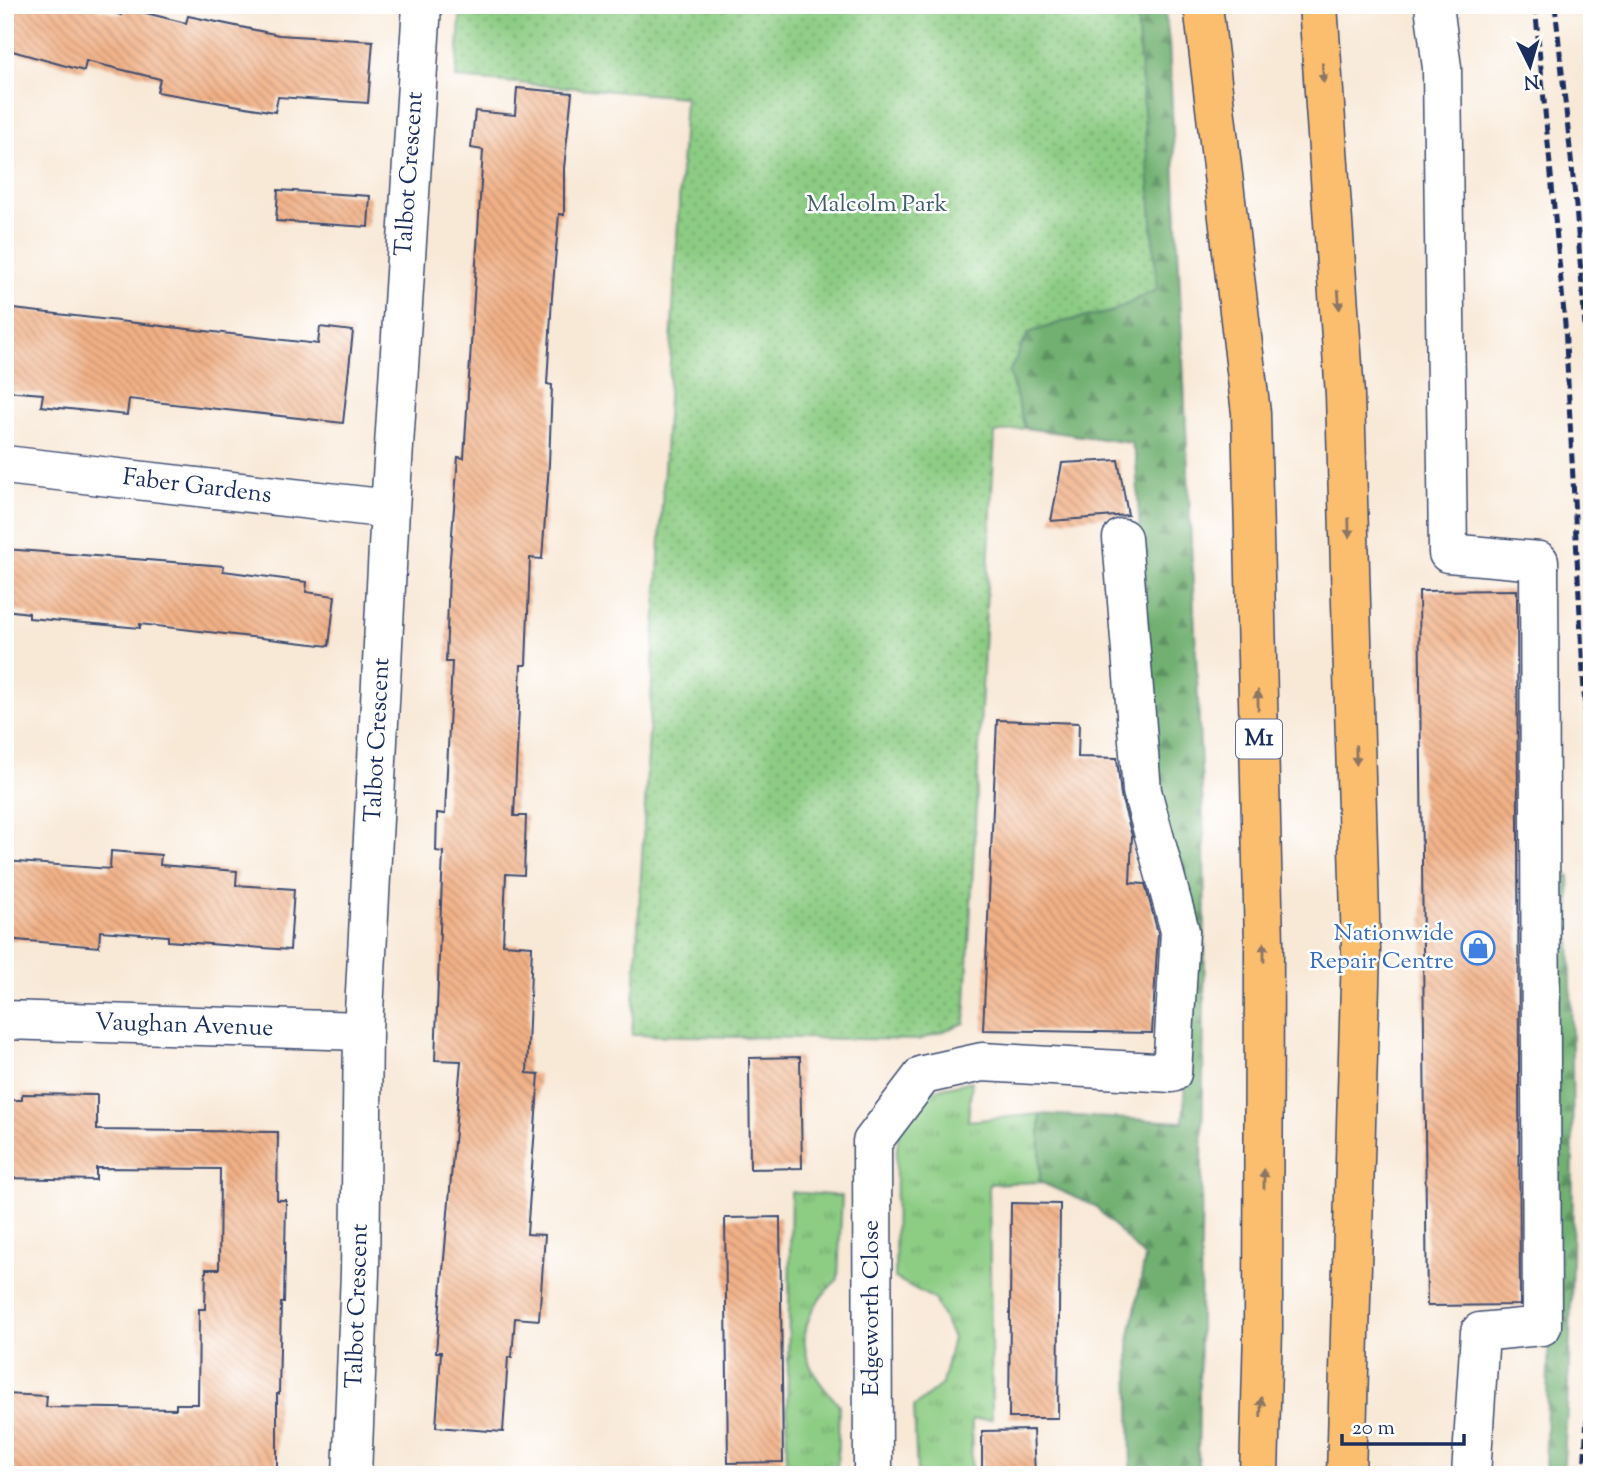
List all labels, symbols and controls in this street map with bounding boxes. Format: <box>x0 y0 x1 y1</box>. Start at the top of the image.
north arrow <box>1496 32 1566 102</box>
one-way arrow <box>1318 63 1329 85</box>
text: N <box>1523 66 1540 95</box>
street label: Talbot Crescent <box>387 91 433 257</box>
park label: Malcolm Park <box>807 188 947 222</box>
one-way arrow <box>1334 290 1345 312</box>
street label: Faber Gardens <box>121 461 273 513</box>
one-way arrow <box>1344 517 1355 539</box>
street label: Talbot Crescent <box>357 657 399 823</box>
one-way arrow <box>1253 688 1264 710</box>
road number: M1 <box>1236 720 1282 758</box>
one-way arrow <box>1350 744 1361 766</box>
place label: Nationwide Repair Centre <box>1309 917 1454 979</box>
shop icon: Nationwide Repair Centre <box>1459 929 1497 967</box>
one-way arrow <box>1258 940 1270 962</box>
street label: Vaughan Avenue <box>94 1006 274 1046</box>
one-way arrow <box>1258 1168 1269 1190</box>
street label: Edgeworth Close <box>855 1220 889 1396</box>
street label: Talbot Crescent <box>338 1223 378 1389</box>
one-way arrow <box>1255 1395 1266 1417</box>
scale bar <box>1342 1403 1464 1447</box>
text: 20 m <box>1352 1414 1395 1444</box>

